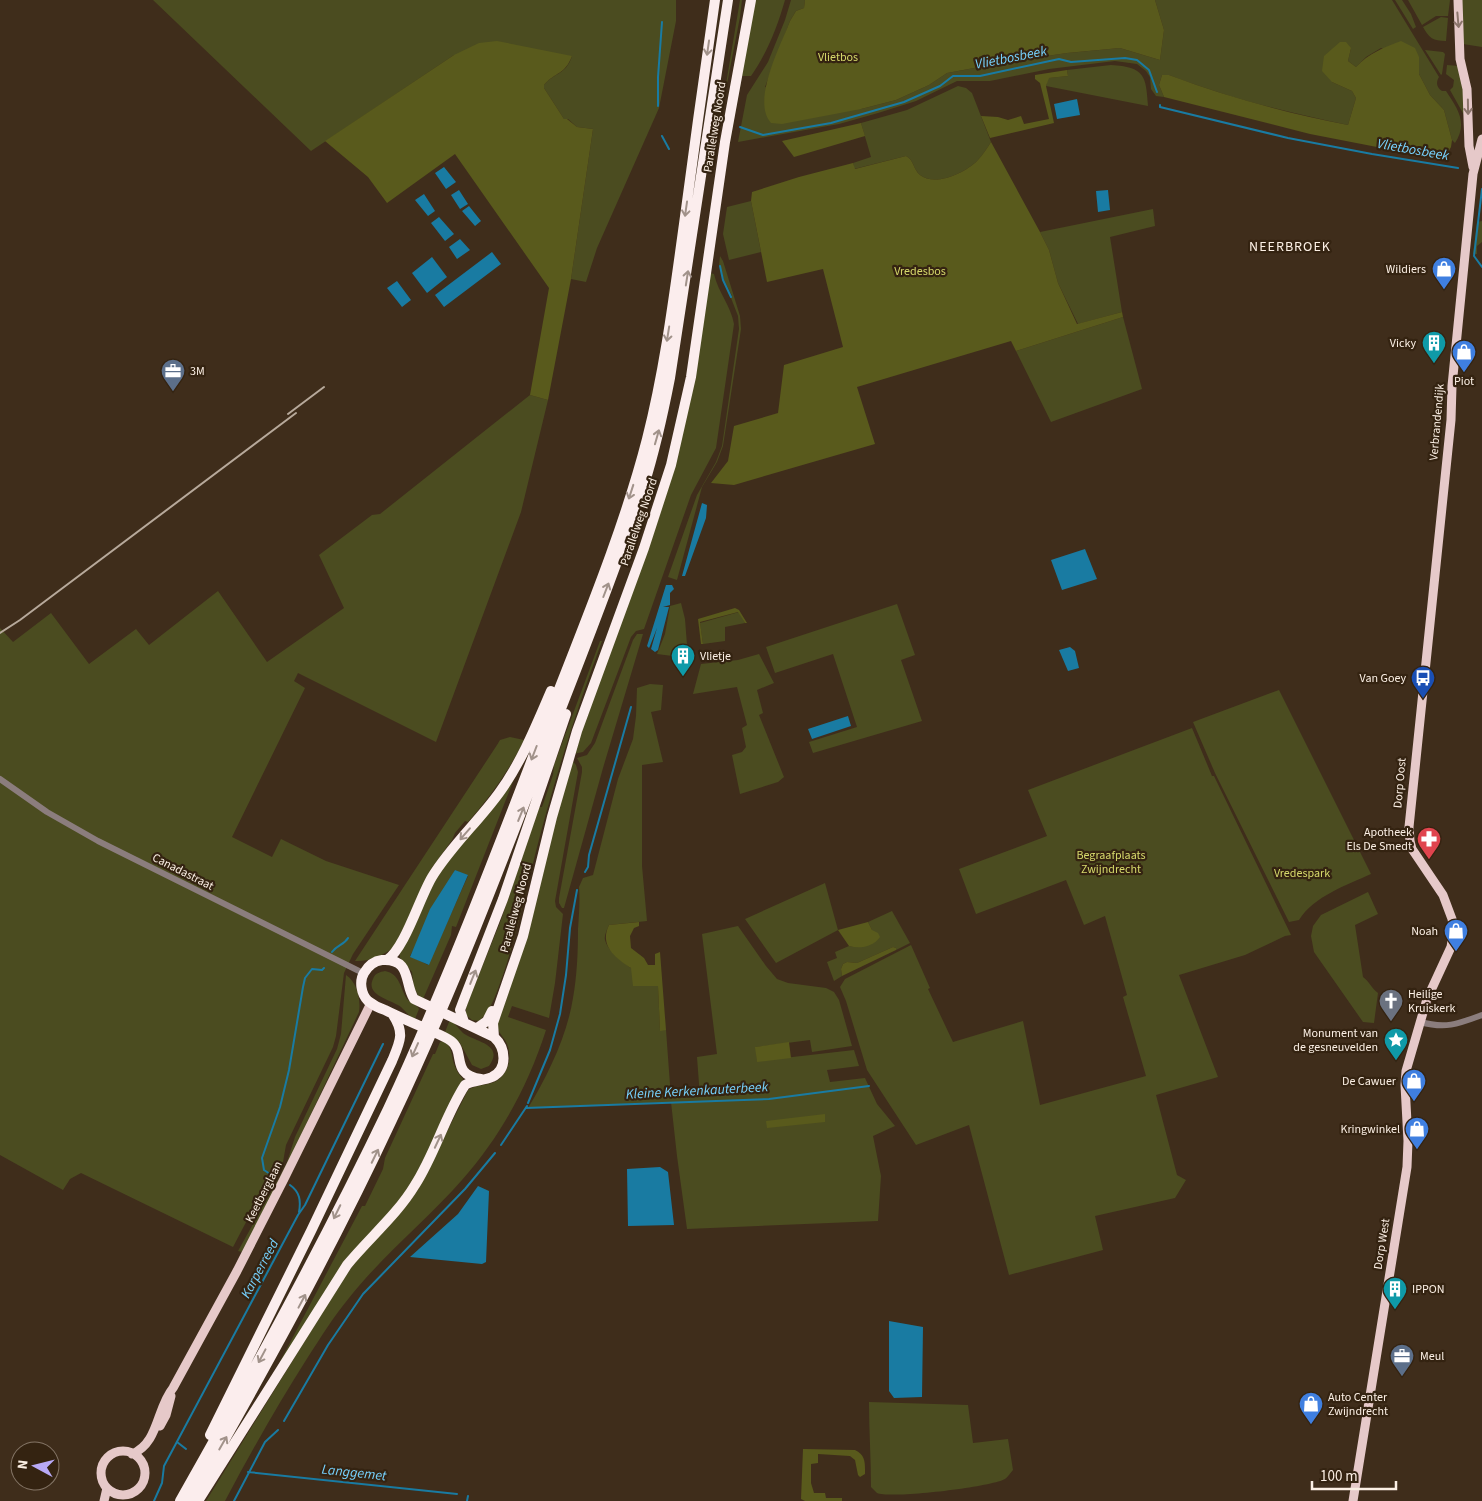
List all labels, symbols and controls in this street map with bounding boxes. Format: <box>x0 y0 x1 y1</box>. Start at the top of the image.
one-way arrow <box>1453 12 1463 28</box>
one-way arrow <box>703 40 713 56</box>
water label: Vlietbosbeek <box>973 41 1049 75</box>
park label: Vlietbos <box>818 49 858 66</box>
street label: Parallelweg Noord <box>699 80 731 174</box>
one-way arrow <box>1463 98 1473 115</box>
water label: Vlietbosbeek <box>1375 134 1451 166</box>
one-way arrow <box>680 201 690 217</box>
district label: NEERBROEK <box>1249 237 1331 257</box>
shop icon: Wildiers <box>1431 256 1457 290</box>
place label: Wildiers <box>1386 261 1426 278</box>
park label: Vredesbos <box>894 263 946 280</box>
one-way arrow <box>682 270 692 286</box>
one-way arrow <box>663 326 673 342</box>
building icon: Vicky <box>1421 330 1447 364</box>
place label: Vicky <box>1390 335 1416 352</box>
shop icon: Piot <box>1451 339 1477 373</box>
office icon: 3M <box>160 358 186 392</box>
place label: 3M <box>190 363 205 380</box>
place label: Piot <box>1454 373 1474 390</box>
street label: Verbrandendijk <box>1425 383 1449 461</box>
one-way arrow <box>653 430 662 446</box>
street label: Parallelweg Noord <box>616 476 662 568</box>
one-way arrow <box>626 484 636 500</box>
one-way arrow <box>602 583 611 599</box>
building icon: Vlietje <box>670 643 696 677</box>
place label: Vlietje <box>700 648 731 665</box>
bus stop icon: Van Goey <box>1410 665 1436 699</box>
place label: Van Goey <box>1360 670 1406 687</box>
one-way arrow <box>529 745 539 760</box>
street label: Dorp Oost <box>1389 757 1411 809</box>
one-way arrow <box>517 807 526 822</box>
place label: Apotheek Els De Smedt <box>1346 824 1412 855</box>
pharmacy icon: Apotheek Els De Smedt <box>1416 826 1442 860</box>
one-way arrow <box>459 827 470 840</box>
park label: Begraafplaats Zwijndrecht <box>1076 847 1146 878</box>
street label: Canadastraat <box>149 849 217 895</box>
street label: Parallelweg Noord <box>496 861 536 955</box>
park label: Vredespark <box>1274 865 1330 882</box>
shop icon: Noah <box>1443 918 1469 952</box>
place label: Noah <box>1411 923 1438 940</box>
one-way arrow <box>469 970 478 985</box>
place label: Heilige Kruiskerk <box>1408 986 1455 1017</box>
church icon: Heilige Kruiskerk <box>1378 988 1404 1022</box>
place label: Monument van de gesneuvelden <box>1293 1025 1378 1056</box>
place icon: Monument van de gesneuvelden <box>1383 1027 1409 1061</box>
one-way arrow <box>409 1042 419 1057</box>
shop icon: De Cawuer <box>1401 1068 1427 1102</box>
place label: De Cawuer <box>1342 1073 1397 1090</box>
water label: Kleine Kerkenkauterbeek <box>625 1077 769 1105</box>
shop icon: Kringwinkel <box>1404 1116 1430 1150</box>
place label: Kringwinkel <box>1340 1121 1400 1138</box>
one-way arrow <box>434 1134 443 1149</box>
one-way arrow <box>371 1149 380 1164</box>
street label: Keetberglaan <box>241 1158 287 1226</box>
one-way arrow <box>332 1204 341 1219</box>
street label: Dorp West <box>1370 1217 1394 1271</box>
water label: Karperreed <box>236 1235 284 1302</box>
building icon: IPPON <box>1382 1276 1408 1310</box>
place label: IPPON <box>1412 1281 1444 1298</box>
one-way arrow <box>298 1294 307 1309</box>
office icon: Meul <box>1389 1343 1415 1377</box>
one-way arrow <box>257 1348 266 1363</box>
place label: Meul <box>1420 1348 1444 1365</box>
place label: Auto Center Zwijndrecht <box>1328 1389 1388 1420</box>
shop icon: Auto Center Zwijndrecht <box>1298 1391 1324 1425</box>
one-way arrow <box>218 1436 228 1451</box>
north arrow <box>10 1441 60 1491</box>
scale bar <box>1312 1458 1396 1490</box>
text: N <box>13 1459 34 1470</box>
water label: Langgemet <box>321 1460 388 1486</box>
text: 100 m <box>1320 1466 1358 1487</box>

